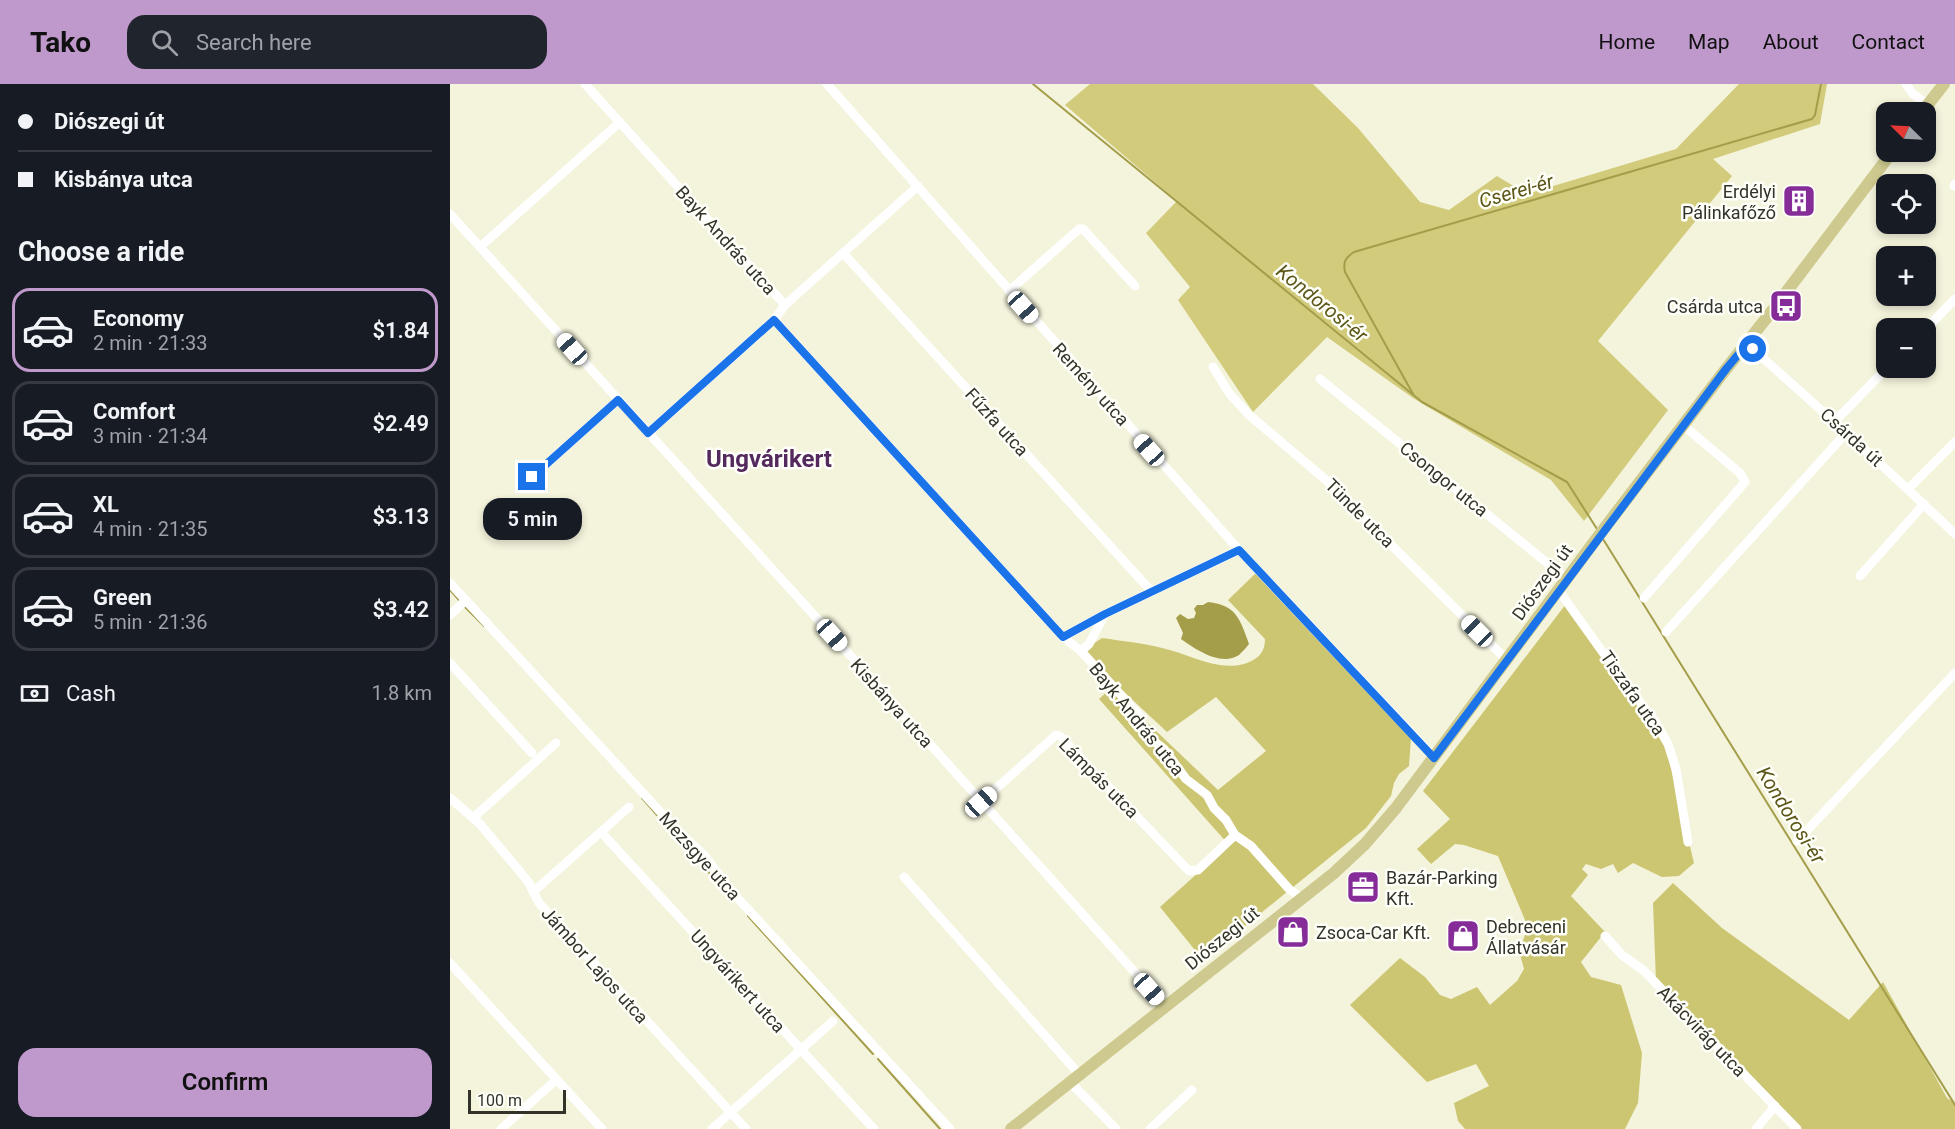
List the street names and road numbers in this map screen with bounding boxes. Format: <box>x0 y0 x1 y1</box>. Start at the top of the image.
street label: Bayk András utca <box>672 181 780 299</box>
street label: Remény utca <box>1048 338 1134 430</box>
street label: Fűzfa utca <box>961 384 1033 460</box>
street label: Csárda út <box>1816 403 1888 471</box>
street label: Csongor utca <box>1396 437 1492 521</box>
street label: Tünde utca <box>1321 474 1399 552</box>
street label: Diószegi út <box>1507 540 1577 624</box>
street label: Tiszafa utca <box>1596 647 1670 739</box>
street label: Kisbánya utca <box>847 654 937 752</box>
street label: Bayk András utca <box>1085 658 1189 780</box>
street label: Lámpás utca <box>1055 734 1143 822</box>
street label: Mezsgye utca <box>655 808 745 904</box>
street label: Jámbor Lajos utca <box>537 902 653 1028</box>
street label: Diószegi út <box>1181 902 1263 974</box>
street label: Ungvárikert utca <box>686 925 790 1037</box>
street label: Akácvirág utca <box>1653 981 1751 1081</box>

